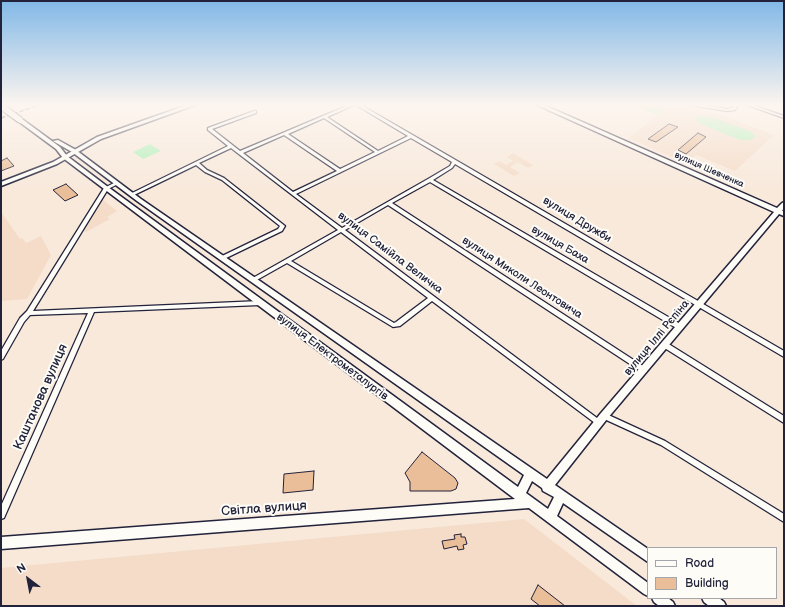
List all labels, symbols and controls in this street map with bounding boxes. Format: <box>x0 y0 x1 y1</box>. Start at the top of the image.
street label: вулиця Шевченка <box>673 150 745 190</box>
street label: вулиця Дружби <box>540 194 614 246</box>
street label: вулиця Самійла Величка <box>335 209 445 297</box>
street label: вулиця Баха <box>529 223 591 267</box>
street label: вулиця Миколи Леонтовича <box>459 234 585 322</box>
street label: вулиця Іллі Рєпіна <box>622 298 692 378</box>
street label: вулиця Електрометалургів <box>274 311 390 403</box>
street label: Каштанова вулиця <box>11 342 71 452</box>
street label: Світла вулиця <box>221 498 307 520</box>
legend <box>647 547 777 599</box>
text: Road <box>685 556 714 571</box>
north arrow <box>8 559 48 599</box>
text: N <box>14 561 28 576</box>
text: Building <box>685 576 729 591</box>

